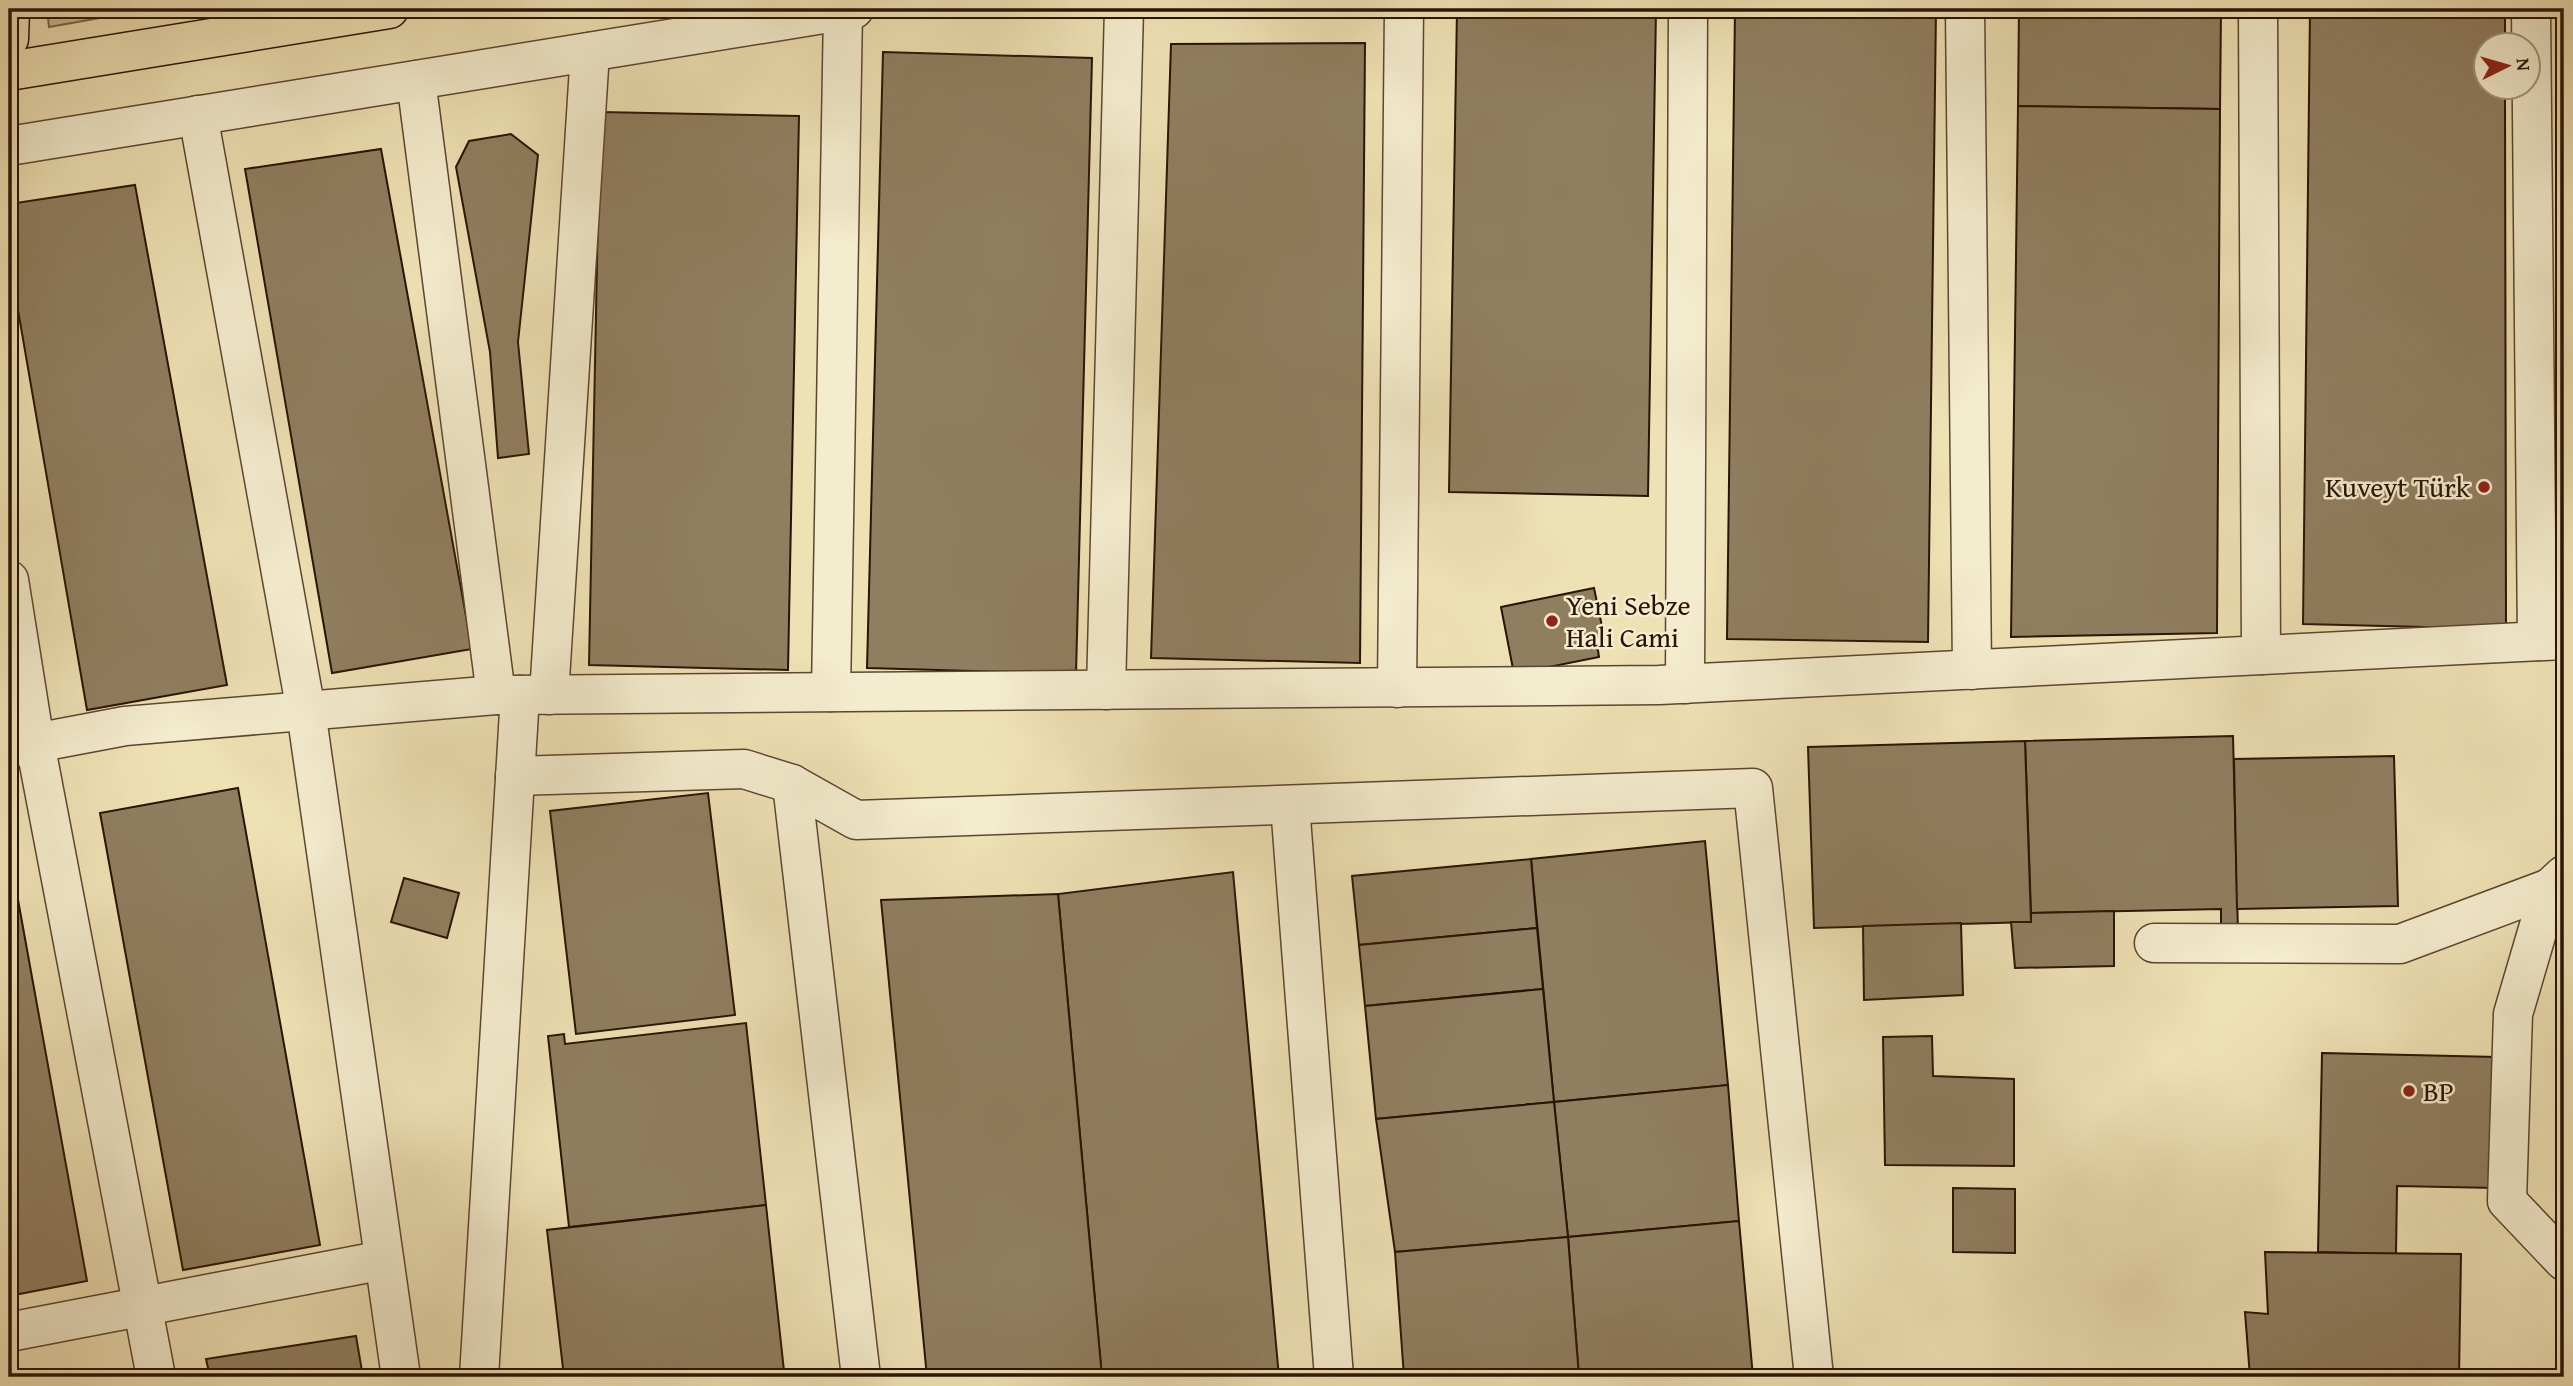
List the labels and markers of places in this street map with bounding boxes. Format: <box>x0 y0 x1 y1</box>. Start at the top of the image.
place label: Kuveyt Türk <box>2325 466 2471 507</box>
marker: Kuveyt Türk <box>2476 479 2492 495</box>
place label: Yeni Sebze Hali Cami <box>1566 584 1691 657</box>
marker: Yeni Sebze Hali Cami <box>1544 613 1560 629</box>
place label: BP <box>2423 1070 2454 1111</box>
marker: BP <box>2401 1083 2417 1099</box>

